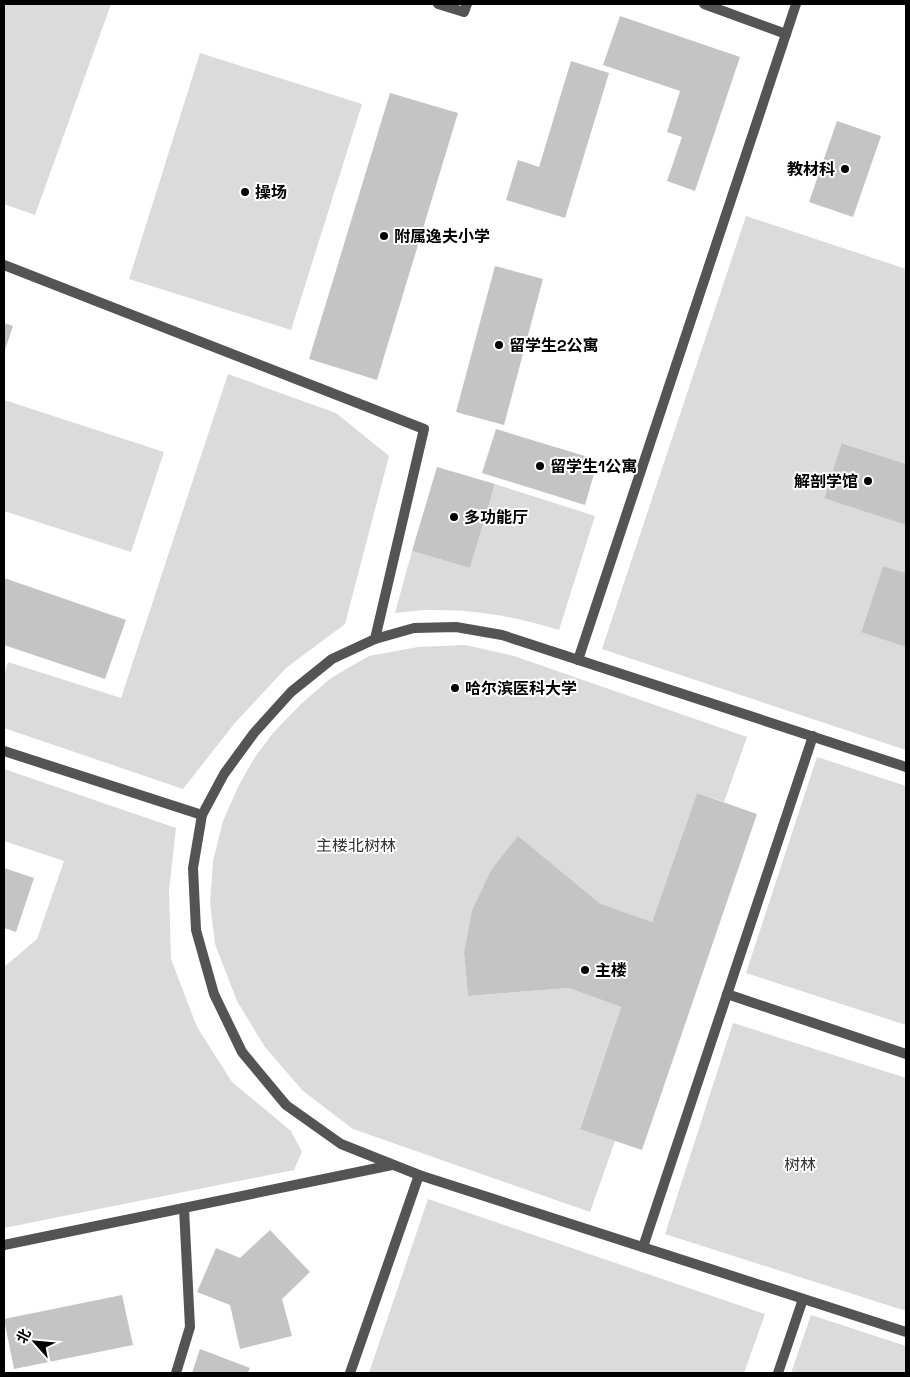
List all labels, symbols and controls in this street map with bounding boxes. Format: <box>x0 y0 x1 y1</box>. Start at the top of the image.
place label: 教材科 <box>787 159 835 180</box>
marker: 教材科 <box>839 163 851 175</box>
place label: 操场 <box>255 182 287 203</box>
marker: 操场 <box>239 186 251 198</box>
place label: 附属逸夫小学 <box>394 226 490 247</box>
marker: 附属逸夫小学 <box>378 230 390 242</box>
place label: 留学生2公寓 <box>509 335 599 356</box>
marker: 留学生2公寓 <box>493 339 505 351</box>
place label: 留学生1公寓 <box>550 456 637 477</box>
marker: 留学生1公寓 <box>534 460 546 472</box>
place label: 解剖学馆 <box>794 471 858 492</box>
marker: 解剖学馆 <box>862 475 874 487</box>
place label: 多功能厅 <box>464 507 528 528</box>
marker: 多功能厅 <box>448 511 460 523</box>
place label: 哈尔滨医科大学 <box>465 678 577 699</box>
marker: 哈尔滨医科大学 <box>449 682 461 694</box>
park label: 主楼北树林 <box>316 835 396 856</box>
place label: 主楼 <box>595 960 627 981</box>
marker: 主楼 <box>579 964 591 976</box>
park label: 树林 <box>784 1154 816 1175</box>
north arrow <box>10 1317 60 1367</box>
text: 北 <box>12 1326 35 1346</box>

